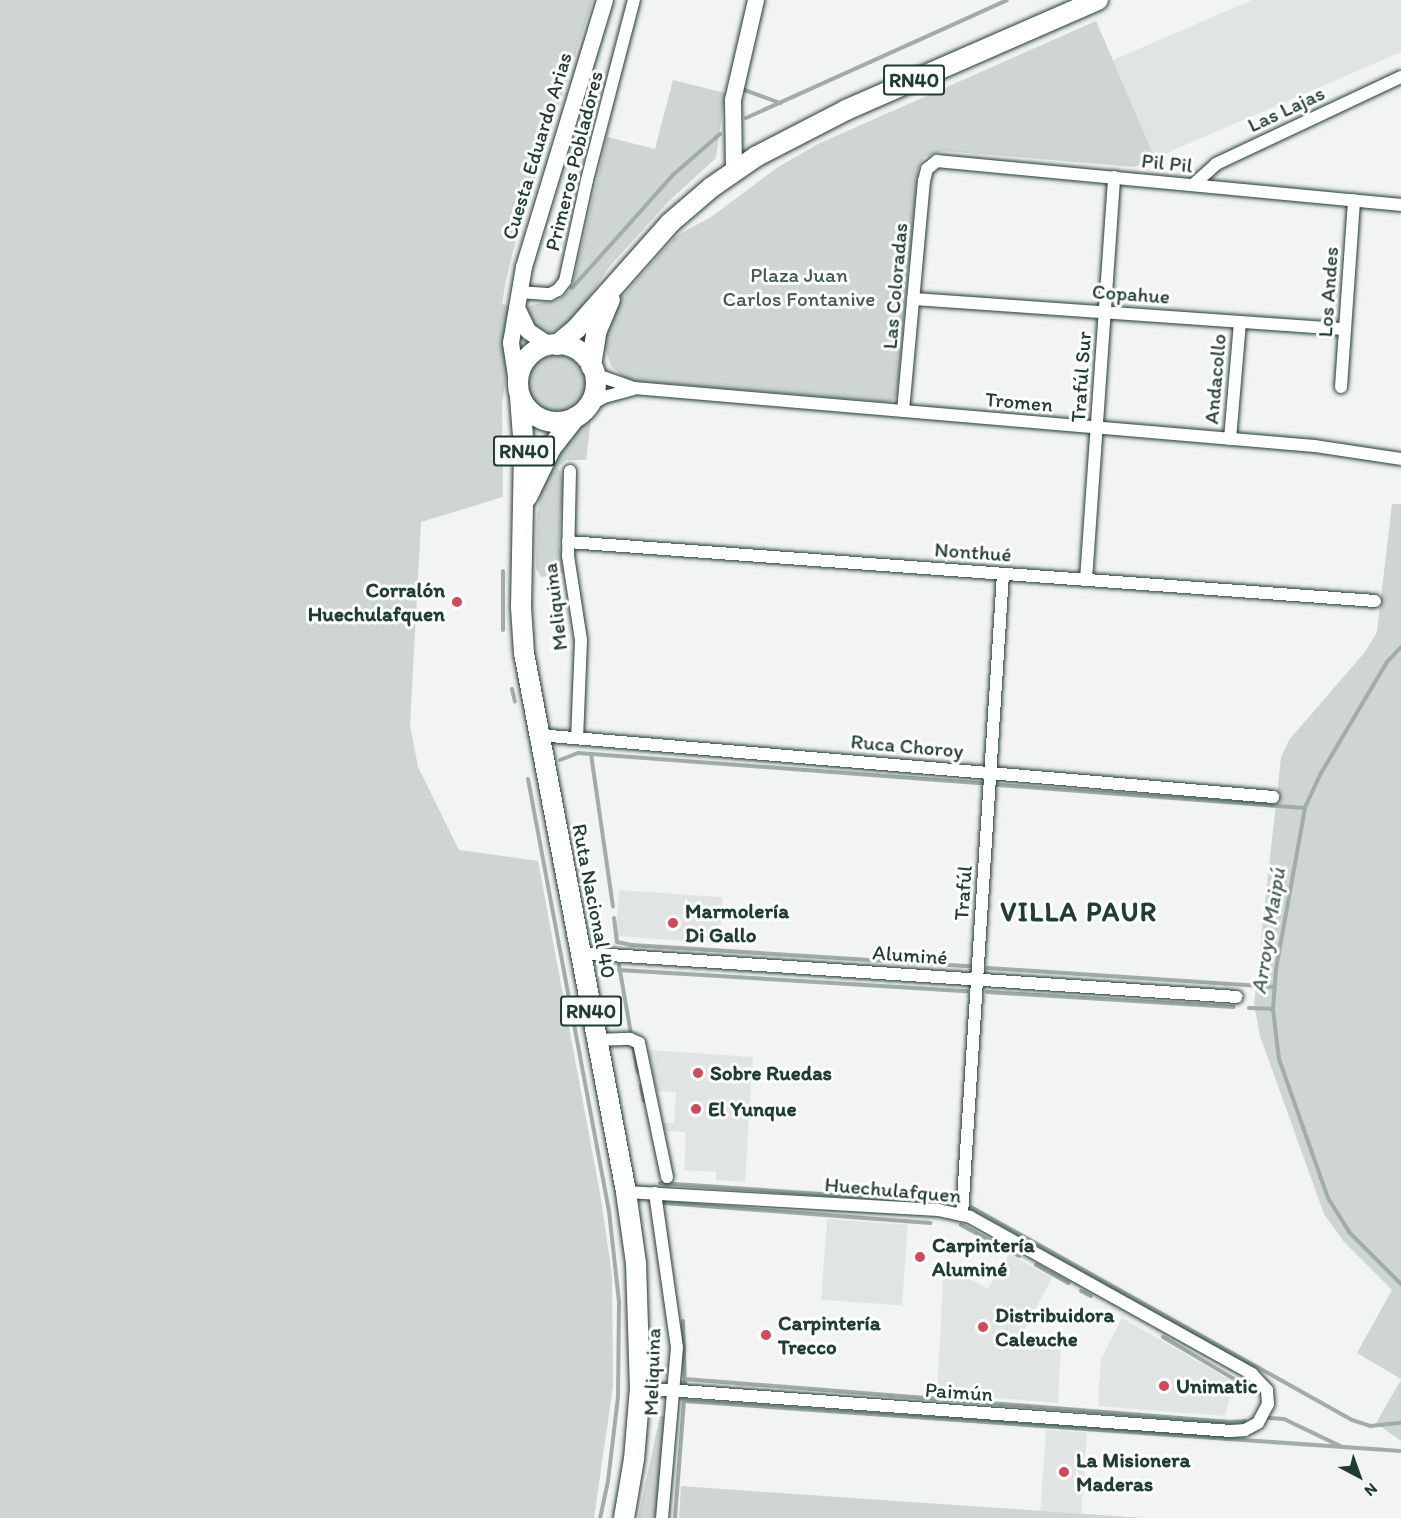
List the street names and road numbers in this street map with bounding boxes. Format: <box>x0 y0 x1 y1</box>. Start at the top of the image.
street label: Cuesta Eduardo Arias <box>497 49 577 243</box>
road number: RN40 <box>882 63 946 97</box>
street label: Primeros Pobladores <box>539 68 609 254</box>
street label: Las Lajas <box>1244 80 1328 138</box>
street label: Pil Pil <box>1140 148 1194 178</box>
street label: Las Coloradas <box>877 222 913 350</box>
street label: Los Andes <box>1312 246 1344 338</box>
street label: Copahue <box>1091 279 1171 309</box>
street label: Trafúl Sur <box>1065 330 1097 424</box>
street label: Andacollo <box>1199 333 1231 425</box>
street label: Tromen <box>984 386 1054 418</box>
road number: RN40 <box>492 434 556 468</box>
street label: Nonthué <box>934 537 1012 567</box>
street label: Meliquina <box>537 562 573 652</box>
street label: Ruca Choroy <box>849 729 965 763</box>
street label: Ruta Nacional 40 <box>567 822 621 980</box>
street label: Trafúl <box>949 865 977 921</box>
street label: Aluminé <box>872 940 948 970</box>
road number: RN40 <box>560 994 622 1028</box>
street label: Huechulafquen <box>824 1171 962 1209</box>
street label: Meliquina <box>638 1328 666 1416</box>
street label: Paimún <box>924 1377 994 1407</box>

